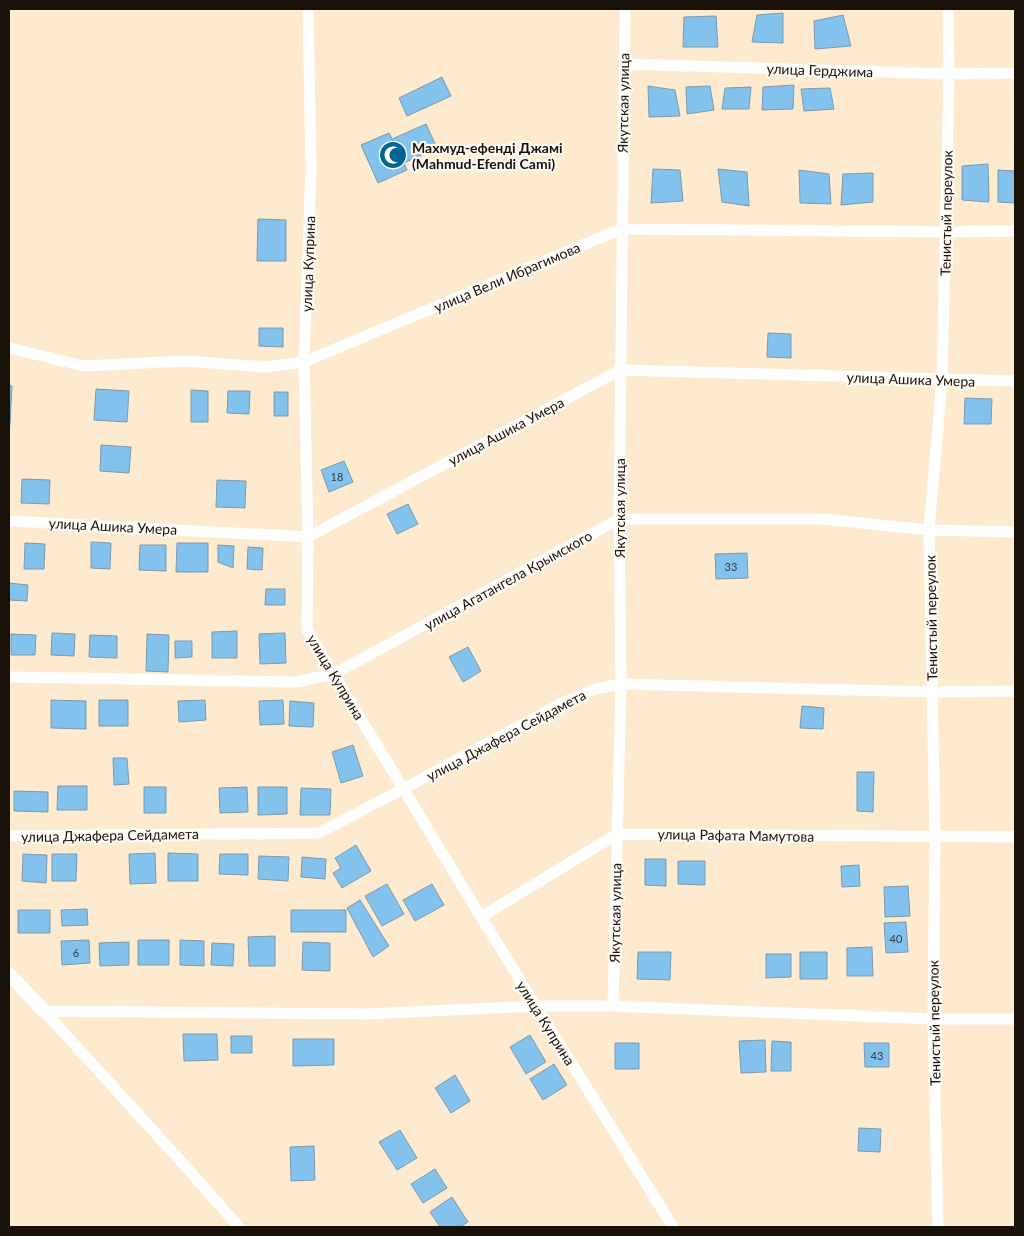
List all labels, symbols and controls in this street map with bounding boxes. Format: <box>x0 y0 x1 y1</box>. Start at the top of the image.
street label: Якутская улица <box>614 53 632 154</box>
street label: улица Герджима <box>766 60 874 80</box>
place label: Махмуд-ефенді Джамі (Mahmud-Efendi Cami) <box>412 139 563 172</box>
mosque icon: Махмуд-ефенді Джамі (Mahmud-Efendi Cami) <box>378 140 408 170</box>
street label: Тенистый переулок <box>936 149 956 276</box>
street label: улица Куприна <box>298 216 318 312</box>
street label: улица Вели Ибрагимова <box>431 238 583 316</box>
street label: улица Ашика Умера <box>847 368 976 390</box>
street label: улица Ашика Умера <box>445 393 567 469</box>
street label: Якутская улица <box>611 458 628 559</box>
house number: 18 <box>331 470 343 483</box>
street label: улица Ашика Умера <box>48 514 178 538</box>
street label: улица Агатангела Крымского <box>421 527 595 633</box>
street label: Тенистый переулок <box>921 554 941 681</box>
house number: 33 <box>725 560 737 573</box>
street label: улица Куприна <box>304 631 368 723</box>
street label: улица Джафера Сейдамета <box>423 686 589 784</box>
street label: улица Джафера Сейдамета <box>21 825 199 845</box>
street label: улица Рафата Мамутова <box>658 825 815 845</box>
street label: Якутская улица <box>606 863 624 964</box>
house number: 40 <box>890 932 903 945</box>
house number: 6 <box>73 946 79 959</box>
street label: Тенистый переулок <box>924 959 944 1086</box>
street label: улица Куприна <box>513 978 579 1068</box>
house number: 43 <box>871 1049 883 1062</box>

